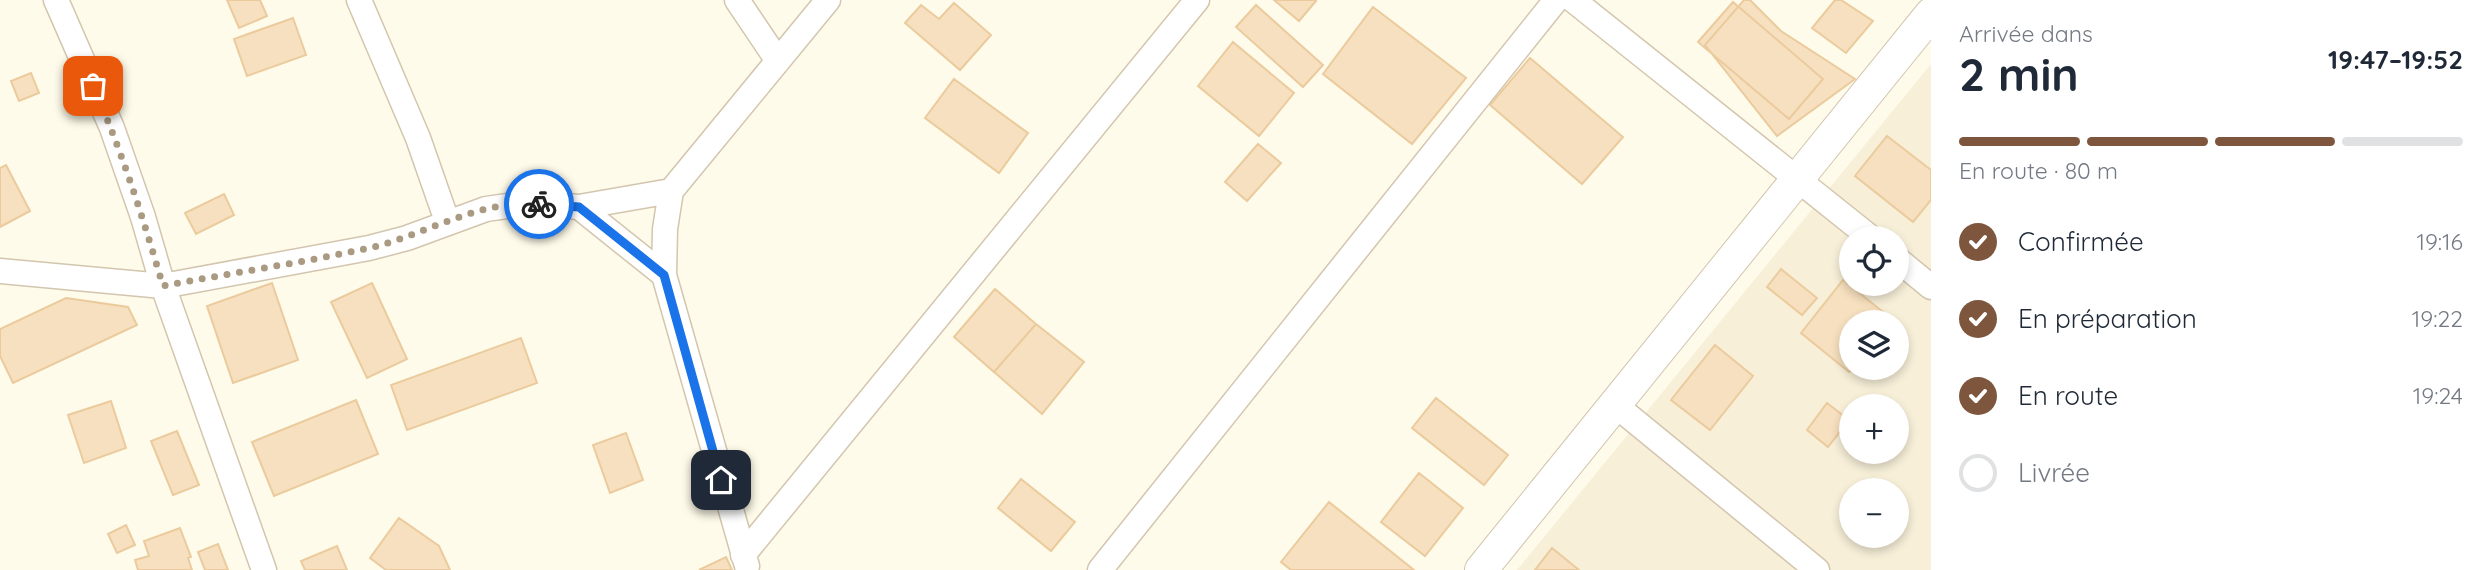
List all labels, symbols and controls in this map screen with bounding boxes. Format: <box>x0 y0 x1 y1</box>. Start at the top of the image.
text: Arrivée dans <box>1959 19 2093 48</box>
text: 19:47–19:52 <box>2328 43 2463 76</box>
text: 2 min <box>1959 45 2079 103</box>
pin <box>63 56 123 116</box>
icon: bag <box>74 67 112 105</box>
text: En route · 80 m <box>1959 156 2118 185</box>
courier <box>504 169 574 239</box>
icon: bike <box>520 185 558 223</box>
icon: check <box>1959 223 1997 261</box>
text: Confirmée <box>2018 225 2144 258</box>
map controls <box>1839 226 1909 548</box>
button: locate <box>1839 226 1909 296</box>
text: 19:16 <box>2416 227 2463 256</box>
icon: check <box>1959 300 1997 338</box>
text: En préparation <box>2018 302 2197 335</box>
text: 19:22 <box>2412 304 2463 333</box>
button: layers <box>1839 310 1909 380</box>
icon: check <box>1959 377 1997 415</box>
text: En route <box>2018 379 2118 412</box>
text: 19:24 <box>2413 381 2463 410</box>
button: + <box>1839 394 1909 464</box>
pin <box>691 450 751 510</box>
text: Livrée <box>2018 456 2090 489</box>
icon: home <box>702 461 740 499</box>
button: − <box>1839 478 1909 548</box>

